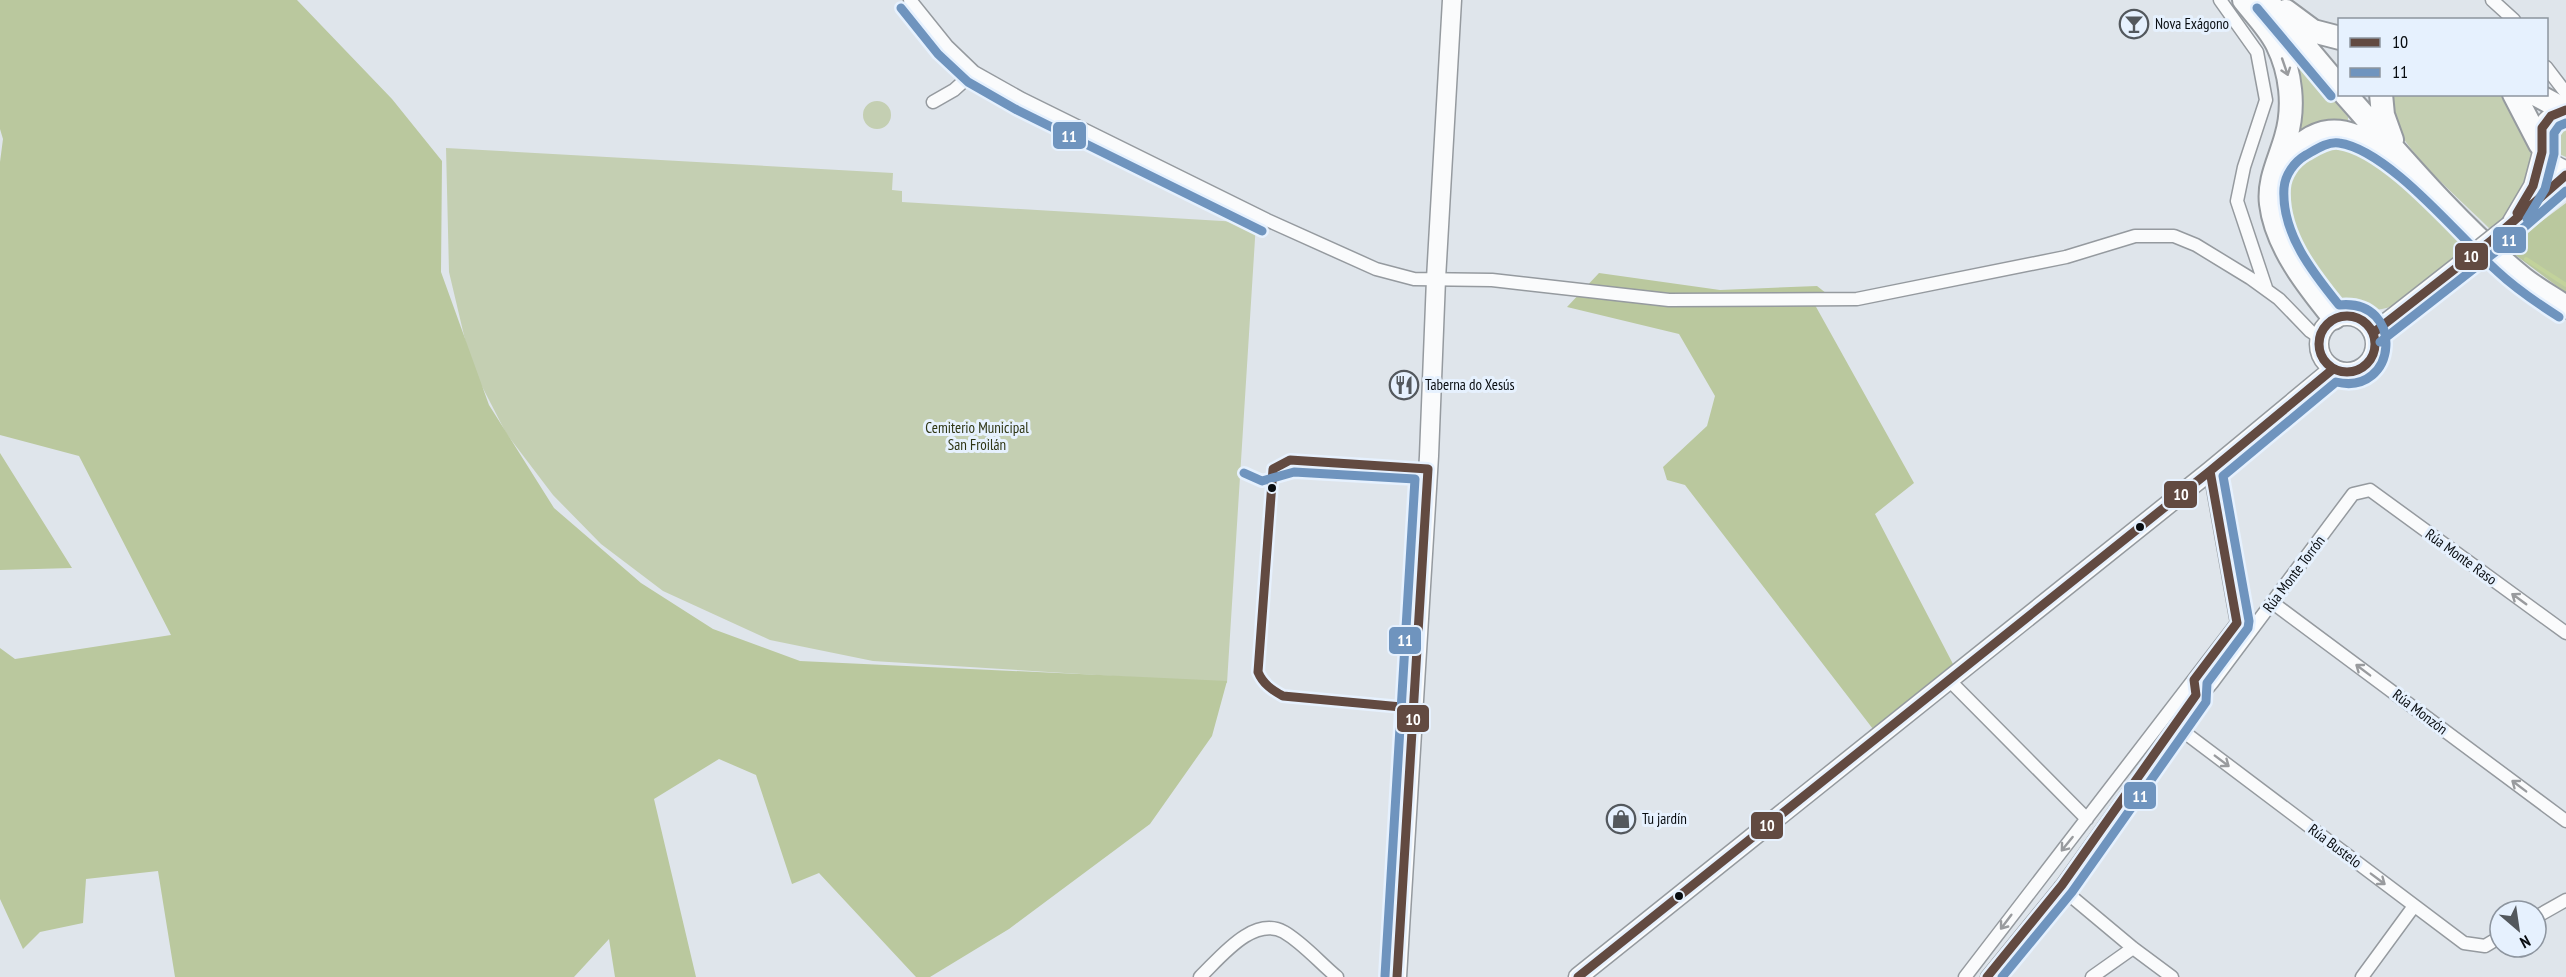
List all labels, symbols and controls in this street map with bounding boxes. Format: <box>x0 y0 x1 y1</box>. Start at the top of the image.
bar icon: Nova Exágono <box>2118 8 2150 40</box>
place label: Nova Exágono <box>2155 14 2229 33</box>
legend <box>2338 18 2548 96</box>
text: 10 <box>2392 30 2408 53</box>
one-way arrow <box>2281 57 2292 76</box>
text: 11 <box>2392 60 2408 83</box>
line badge: 11 <box>1052 121 1087 150</box>
text: 11 <box>1061 126 1077 146</box>
line badge: 11 <box>2492 226 2527 254</box>
text: 11 <box>2501 230 2517 250</box>
line badge: 10 <box>2454 242 2489 271</box>
text: 10 <box>2463 246 2479 266</box>
restaurant icon: Taberna do Xesús <box>1388 369 1420 401</box>
place label: Taberna do Xesús <box>1425 375 1515 394</box>
park label: Cemiterio Municipal San Froilán <box>925 418 1029 454</box>
line badge: 10 <box>2163 480 2198 509</box>
unlabelled marker <box>1266 482 1278 494</box>
text: 10 <box>2173 484 2189 504</box>
unlabelled marker <box>2134 521 2146 533</box>
street label: Rúa Monte Raso <box>2422 524 2501 589</box>
street label: Rúa Monte Torrón <box>2258 531 2329 616</box>
one-way arrow <box>2511 593 2527 605</box>
line badge: 11 <box>1388 626 1422 655</box>
text: 11 <box>1397 630 1413 650</box>
one-way arrow <box>2355 663 2371 676</box>
street label: Rúa Monzón <box>2389 685 2451 738</box>
line badge: 10 <box>1396 704 1430 733</box>
text: 10 <box>1405 709 1421 729</box>
one-way arrow <box>2214 755 2230 768</box>
one-way arrow <box>2511 780 2527 793</box>
line badge: 11 <box>2123 781 2157 810</box>
text: 11 <box>2132 786 2148 806</box>
shop icon: Tu jardín <box>1605 803 1637 835</box>
place label: Tu jardín <box>1642 809 1687 828</box>
line badge: 10 <box>1750 811 1784 840</box>
text: 10 <box>1759 815 1775 835</box>
street label: Rúa Bustelo <box>2305 819 2366 872</box>
one-way arrow <box>2060 836 2074 851</box>
one-way arrow <box>2369 873 2385 885</box>
unlabelled marker <box>1673 890 1685 902</box>
north arrow <box>2488 899 2548 959</box>
one-way arrow <box>2000 913 2013 929</box>
text: N <box>2517 931 2534 953</box>

